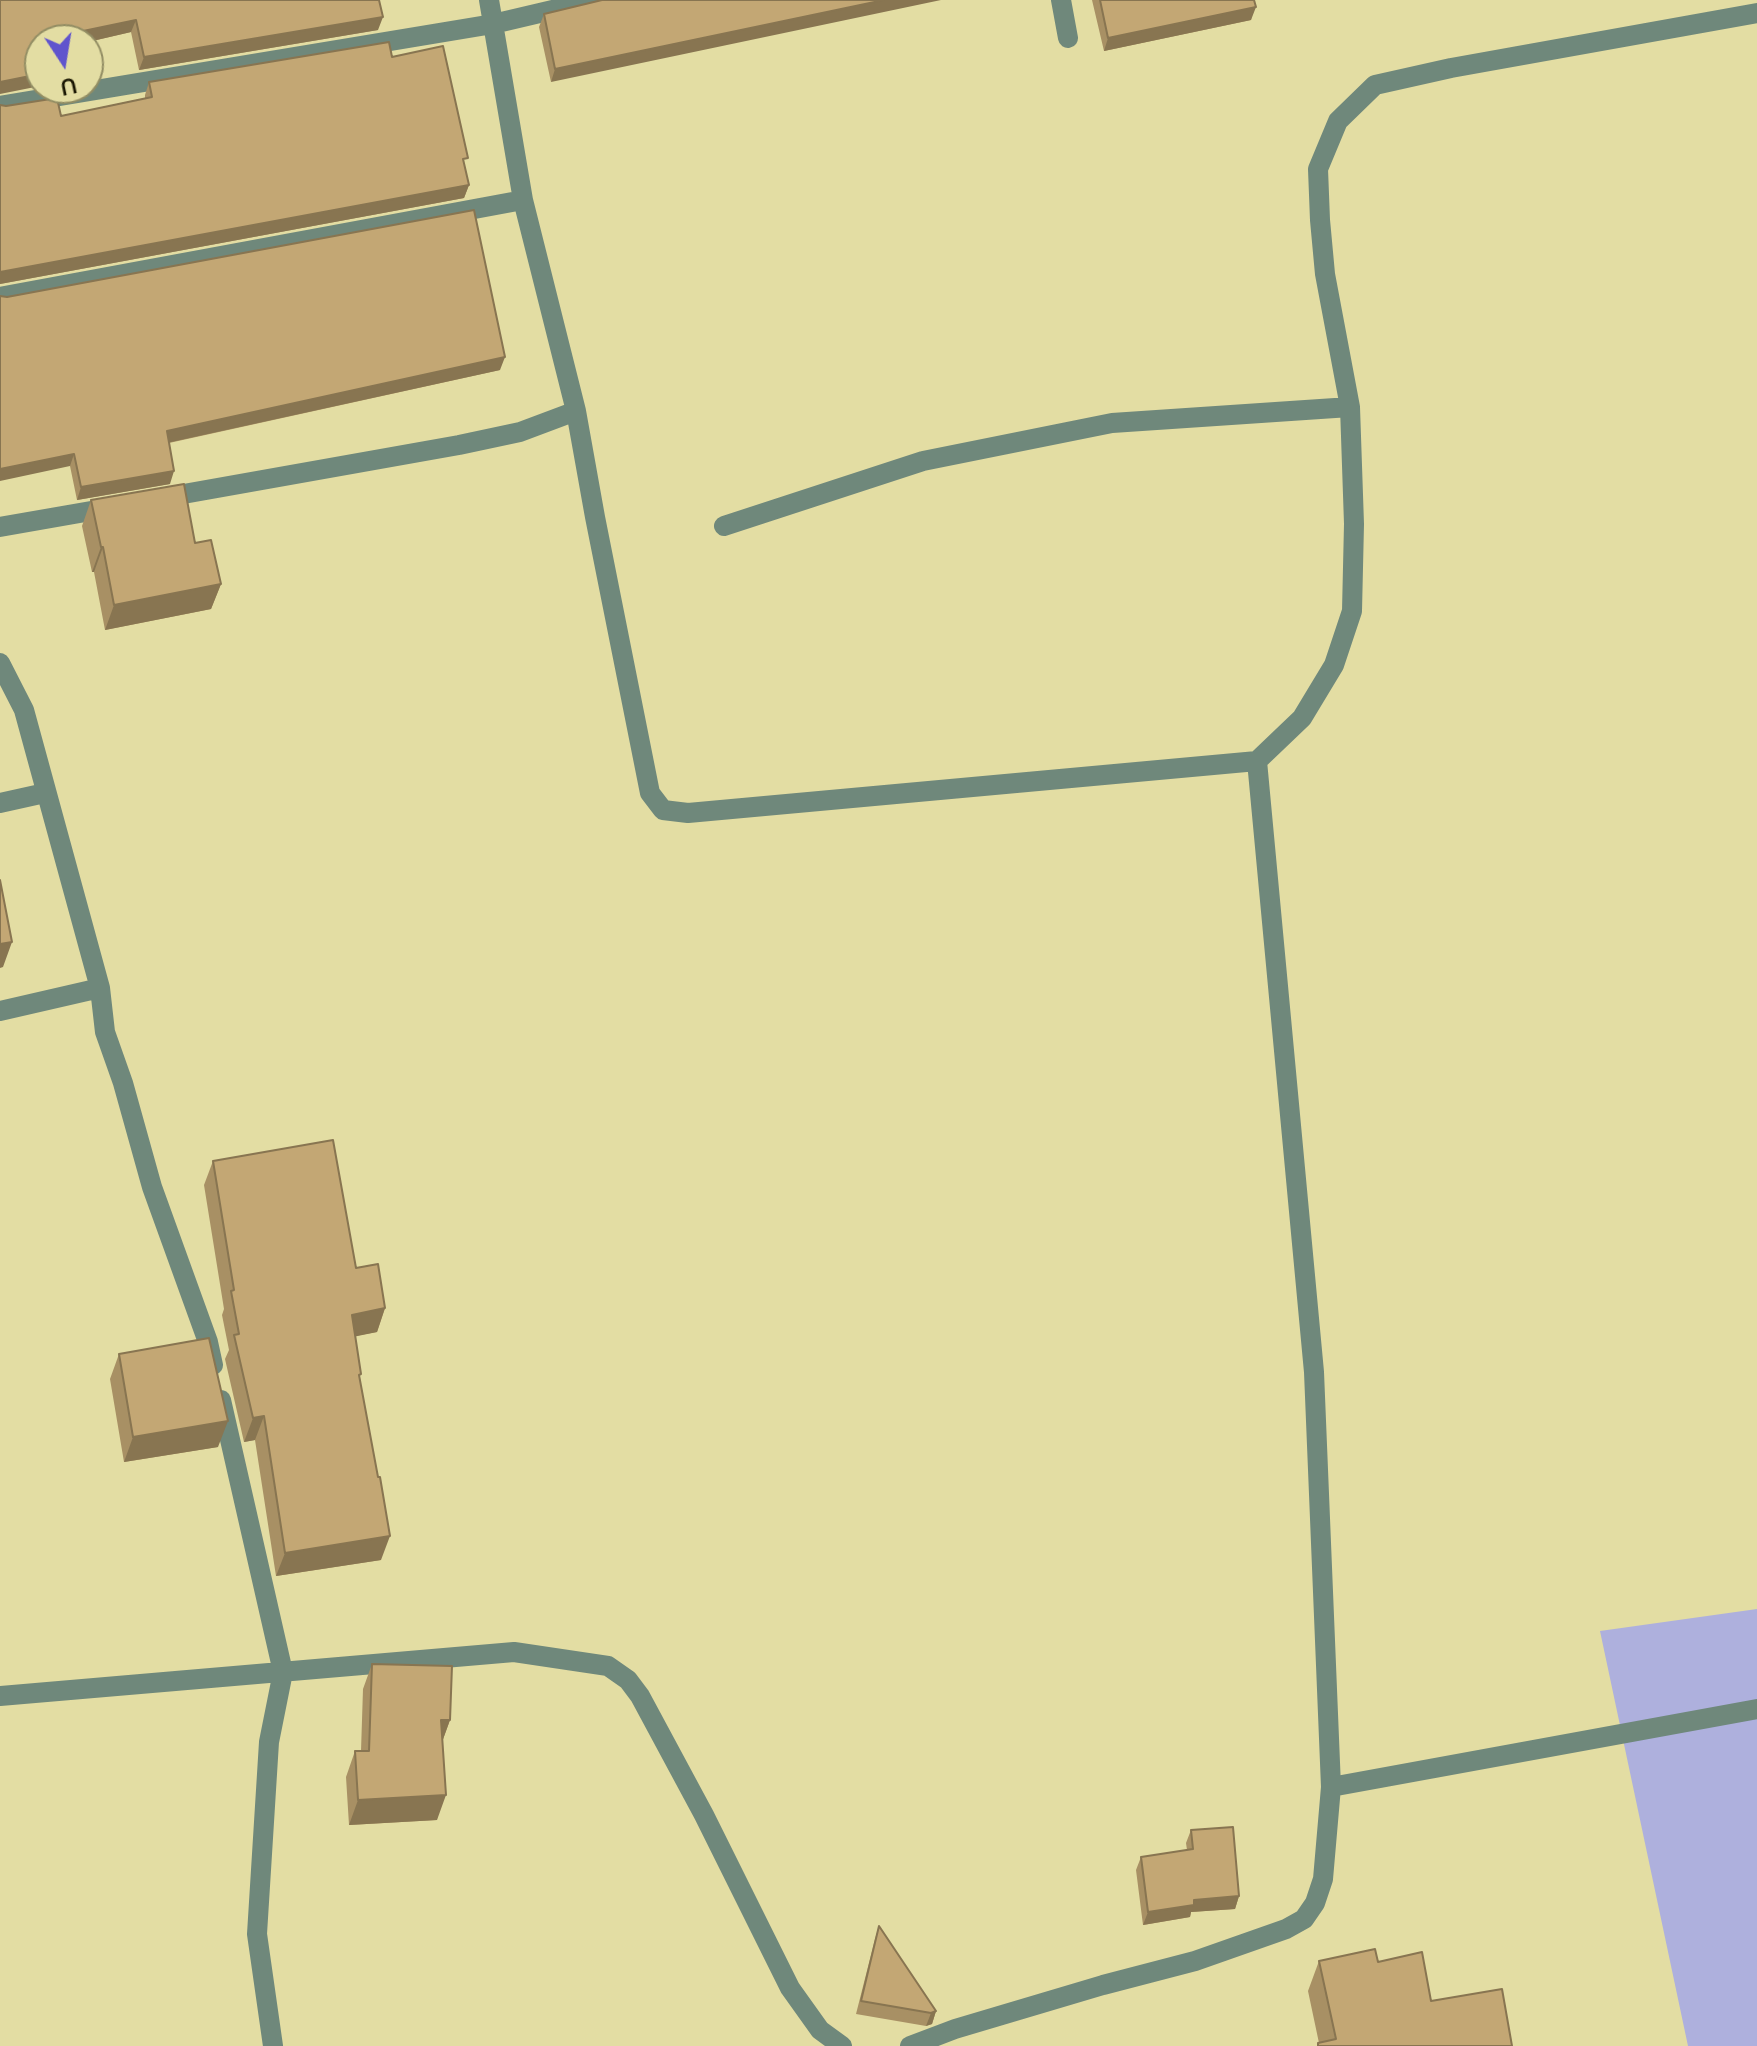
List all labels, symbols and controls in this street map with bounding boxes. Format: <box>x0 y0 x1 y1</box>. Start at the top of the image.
north arrow <box>24 24 104 104</box>
text: U <box>58 69 80 102</box>

